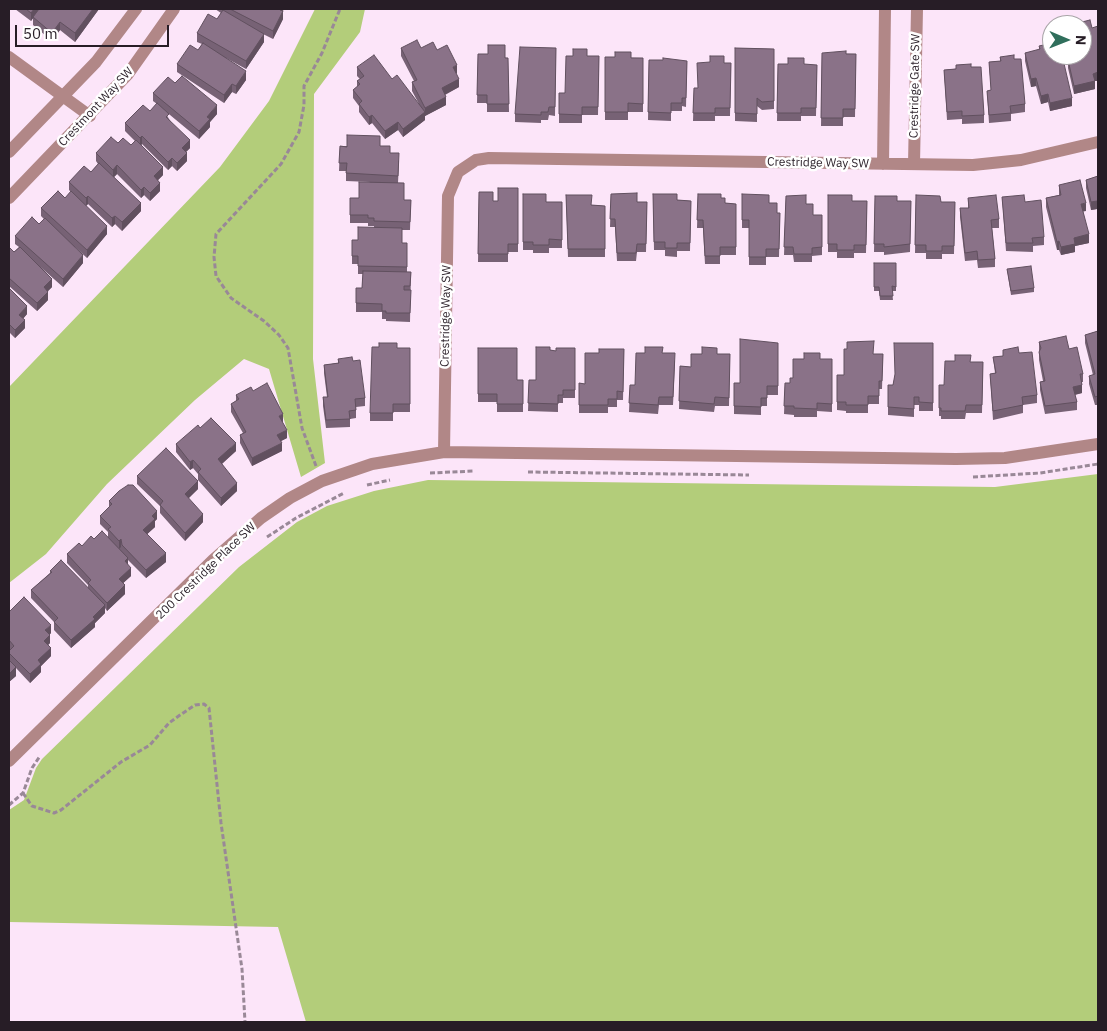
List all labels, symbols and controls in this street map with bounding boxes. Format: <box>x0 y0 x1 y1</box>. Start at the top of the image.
scale bar <box>18 15 171 47</box>
north arrow <box>1042 15 1092 65</box>
text: 50 m <box>23 24 58 43</box>
street label: Crestridge Gate SW <box>907 34 923 138</box>
text: N <box>1072 35 1090 45</box>
street label: Crestmont Way SW <box>56 64 136 150</box>
street label: Crestridge Way SW <box>767 155 869 171</box>
street label: Crestridge Way SW <box>438 265 454 367</box>
street label: 200 Crestridge Place SW <box>153 520 259 622</box>

